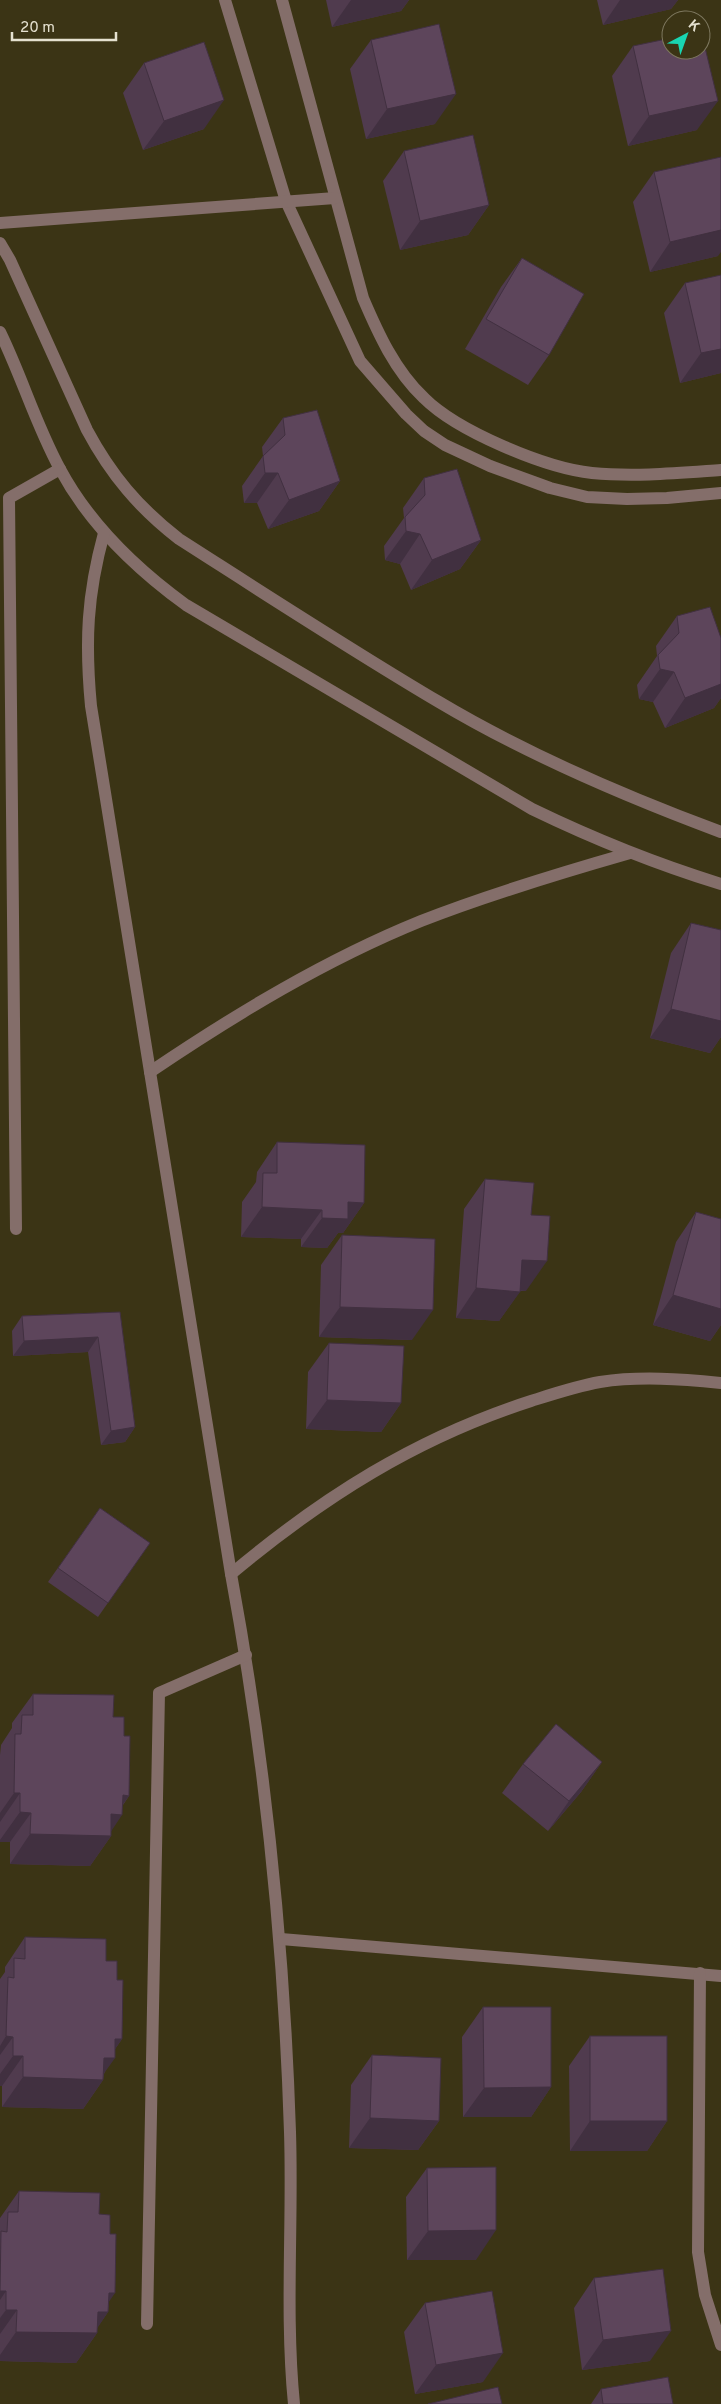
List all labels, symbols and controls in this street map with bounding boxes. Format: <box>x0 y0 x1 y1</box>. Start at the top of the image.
scale bar <box>12 10 116 42</box>
north arrow <box>661 10 711 60</box>
text: K <box>684 17 703 36</box>
text: 20 m <box>20 19 55 38</box>

